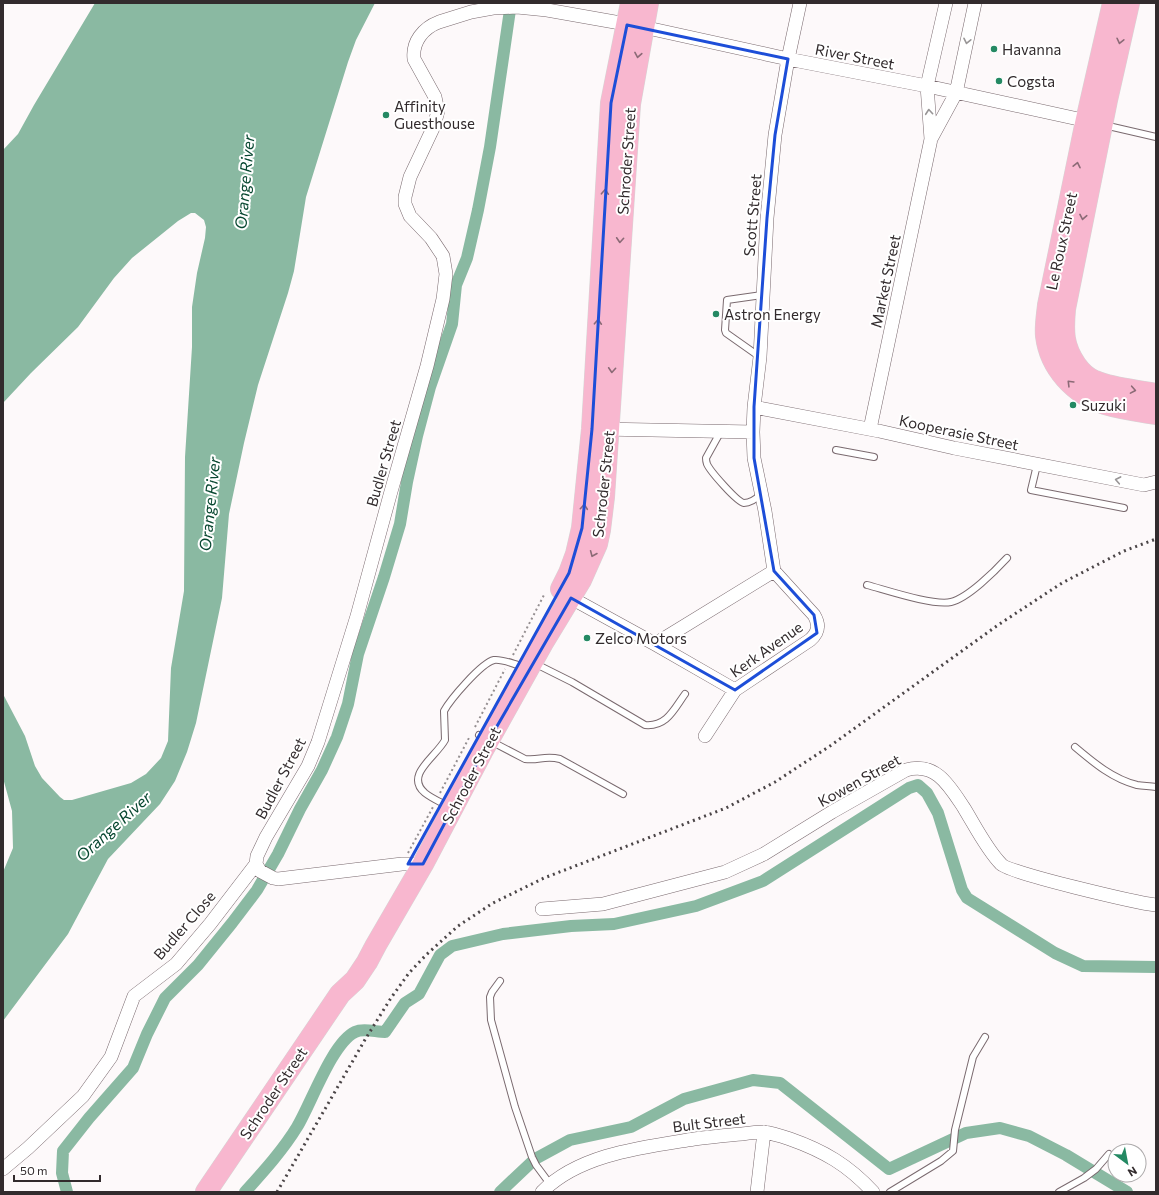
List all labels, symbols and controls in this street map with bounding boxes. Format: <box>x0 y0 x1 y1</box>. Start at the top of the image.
one-way arrow <box>1116 37 1125 44</box>
one-way arrow <box>964 38 972 44</box>
street label: River Street <box>814 39 896 73</box>
place label: Havanna <box>1002 40 1061 58</box>
marker: Havanna <box>989 44 999 54</box>
one-way arrow <box>634 52 643 58</box>
place label: Cogsta <box>1007 72 1055 90</box>
marker: Cogsta <box>994 76 1004 86</box>
place label: Affinity Guesthouse <box>394 97 475 132</box>
street label: Schroder Street <box>613 107 639 215</box>
one-way arrow <box>925 109 934 115</box>
marker: Affinity Guesthouse <box>381 110 391 120</box>
water label: Orange River <box>230 133 258 230</box>
one-way arrow <box>1072 162 1081 168</box>
street label: Scott Street <box>739 173 765 257</box>
one-way arrow <box>601 189 610 195</box>
street label: Le Roux Street <box>1042 190 1080 292</box>
one-way arrow <box>1080 214 1088 220</box>
street label: Market Street <box>866 233 904 329</box>
one-way arrow <box>616 237 625 243</box>
place label: Astron Energy <box>724 305 821 323</box>
marker: Astron Energy <box>711 309 721 319</box>
one-way arrow <box>594 319 602 325</box>
one-way arrow <box>607 367 616 373</box>
one-way arrow <box>1067 380 1075 388</box>
one-way arrow <box>1130 385 1136 393</box>
place label: Suzuki <box>1081 396 1126 414</box>
marker: Suzuki <box>1068 400 1078 410</box>
street label: Kooperasie Street <box>898 411 1020 453</box>
street label: Budler Street <box>362 417 404 509</box>
street label: Schroder Street <box>588 430 618 538</box>
water label: Orange River <box>195 455 223 552</box>
one-way arrow <box>1115 477 1121 485</box>
one-way arrow <box>579 504 588 510</box>
one-way arrow <box>590 550 598 558</box>
street label: Kerk Avenue <box>726 617 806 681</box>
place label: Zelco Motors <box>595 629 687 647</box>
marker: Zelco Motors <box>582 633 592 643</box>
street label: Schroder Street <box>438 723 504 827</box>
street label: Budler Street <box>251 734 309 822</box>
street label: Kowen Street <box>815 750 903 810</box>
water label: Orange River <box>72 787 155 865</box>
street label: Budler Close <box>149 887 219 963</box>
street label: Schroder Street <box>236 1043 310 1143</box>
street label: Bult Street <box>672 1109 746 1135</box>
north arrow <box>1107 1143 1147 1183</box>
scale bar <box>14 1157 100 1183</box>
text: 50 m <box>20 1163 48 1177</box>
text: N <box>1126 1164 1140 1180</box>

